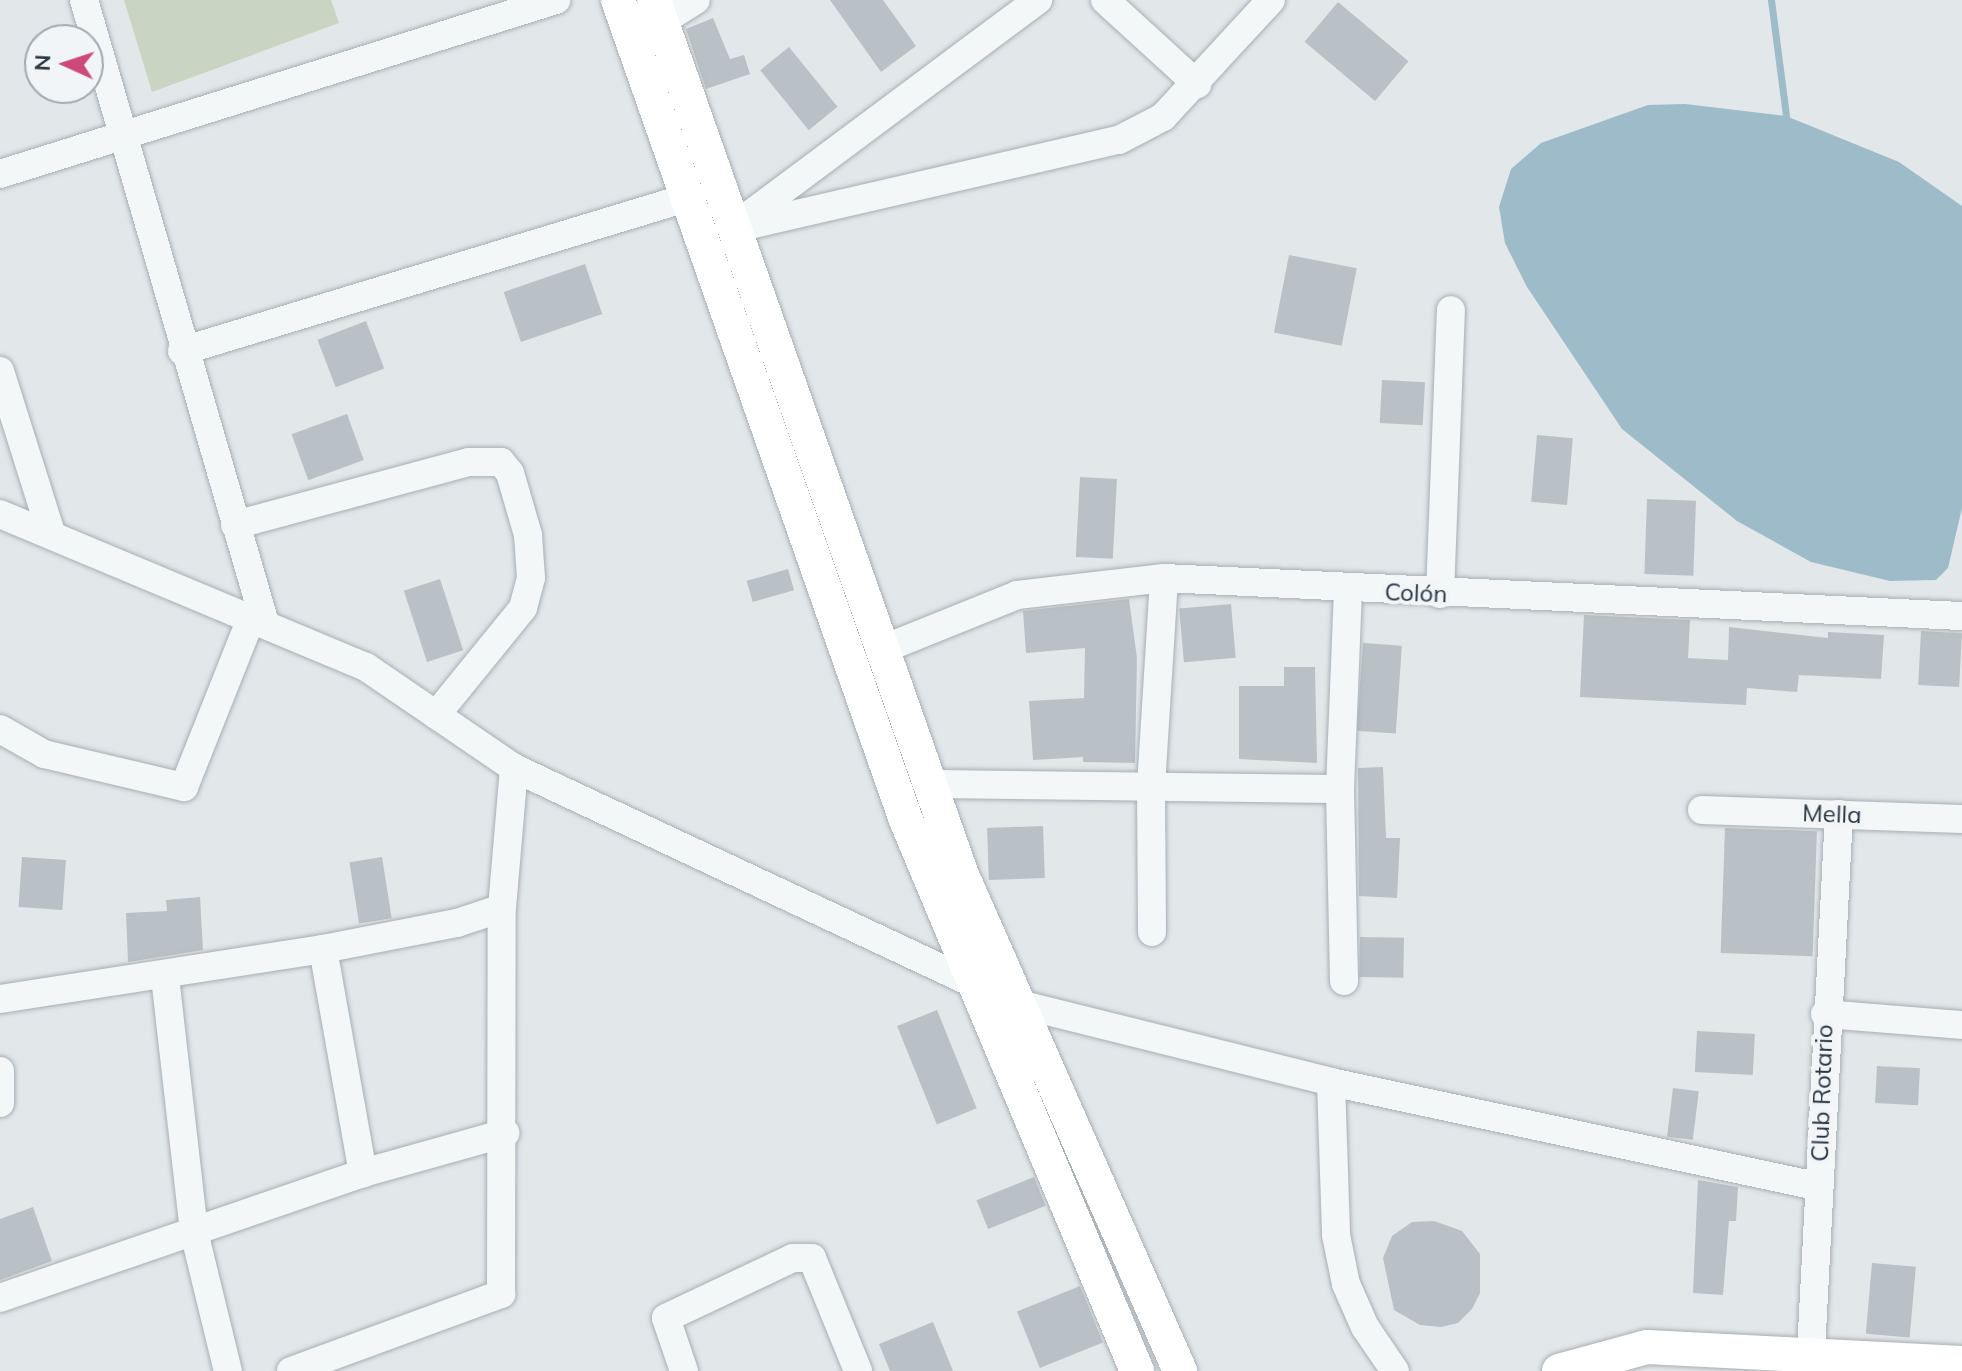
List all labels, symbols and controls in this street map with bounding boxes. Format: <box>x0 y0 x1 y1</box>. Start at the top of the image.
north arrow <box>24 24 104 104</box>
text: N <box>28 54 56 72</box>
street label: Colón <box>1384 578 1448 608</box>
street label: Mella <box>1802 799 1862 829</box>
street label: Club Rotario <box>1805 1024 1839 1162</box>

